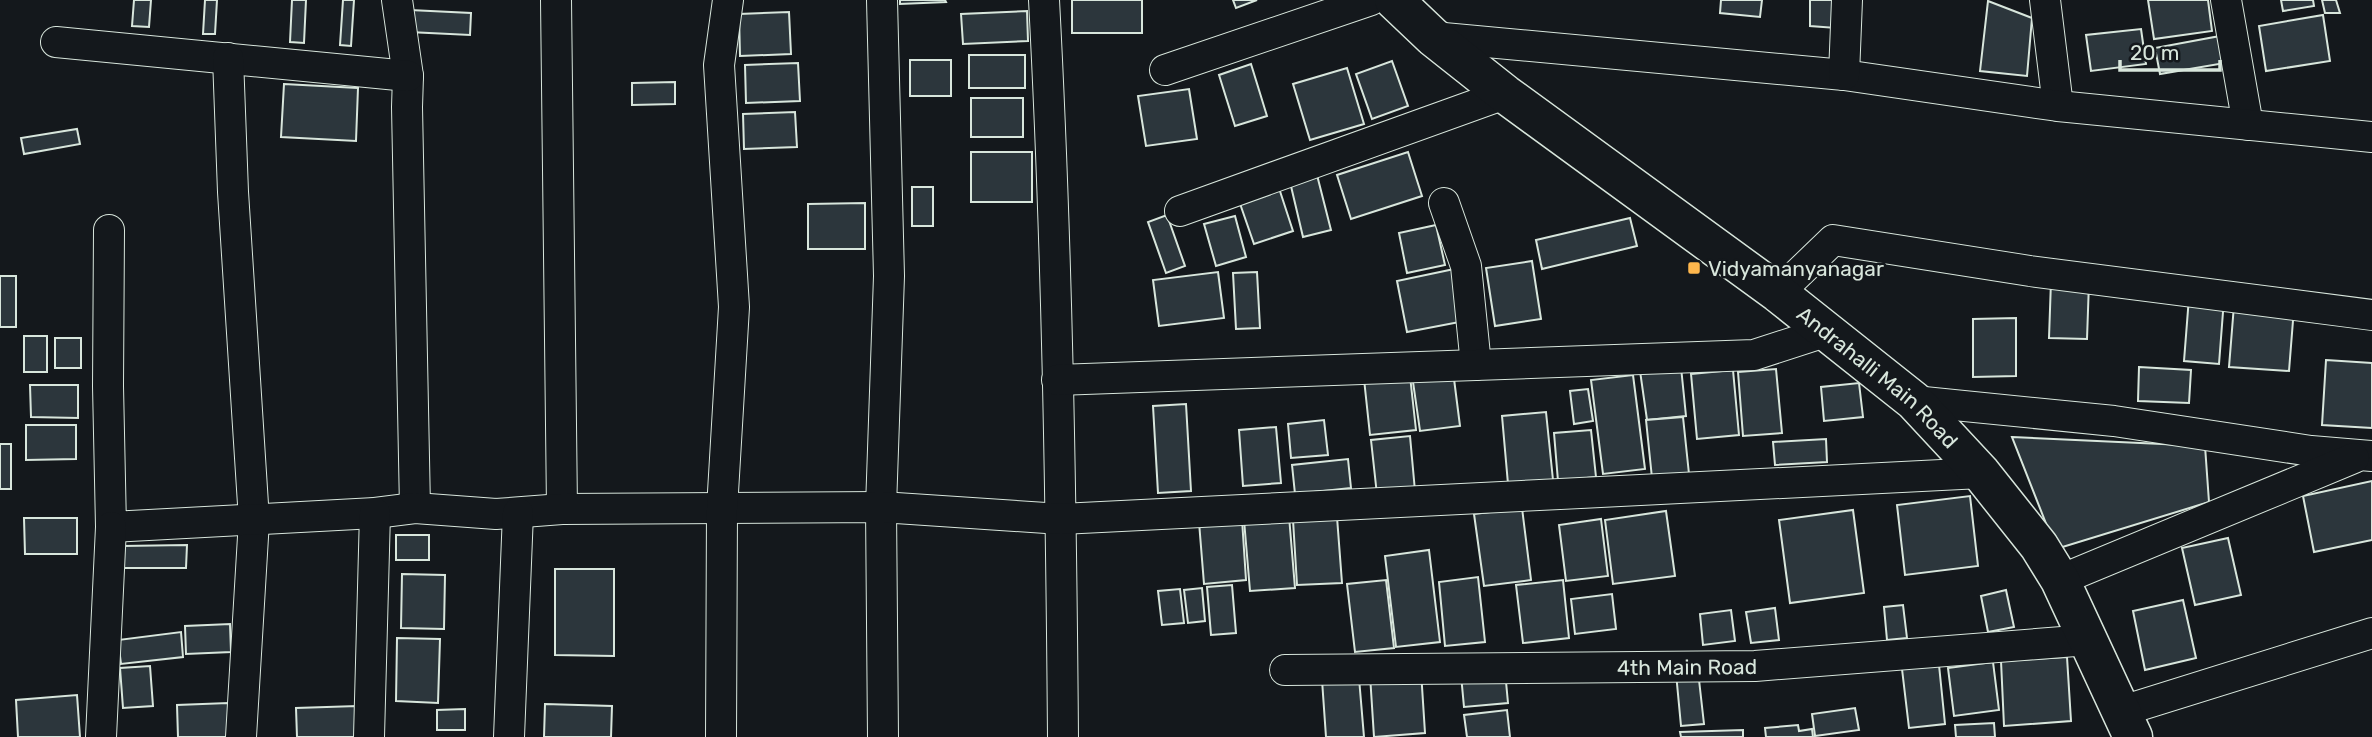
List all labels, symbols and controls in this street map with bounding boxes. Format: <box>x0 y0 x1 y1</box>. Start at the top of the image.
scale bar <box>2120 28 2220 72</box>
text: 20 m <box>2130 40 2179 65</box>
place label: Vidyamanyanagar <box>1708 256 1884 281</box>
marker: Vidyamanyanagar <box>1686 260 1702 276</box>
street label: Andrahalli Main Road <box>1792 301 1963 453</box>
street label: 4th Main Road <box>1617 653 1757 680</box>

